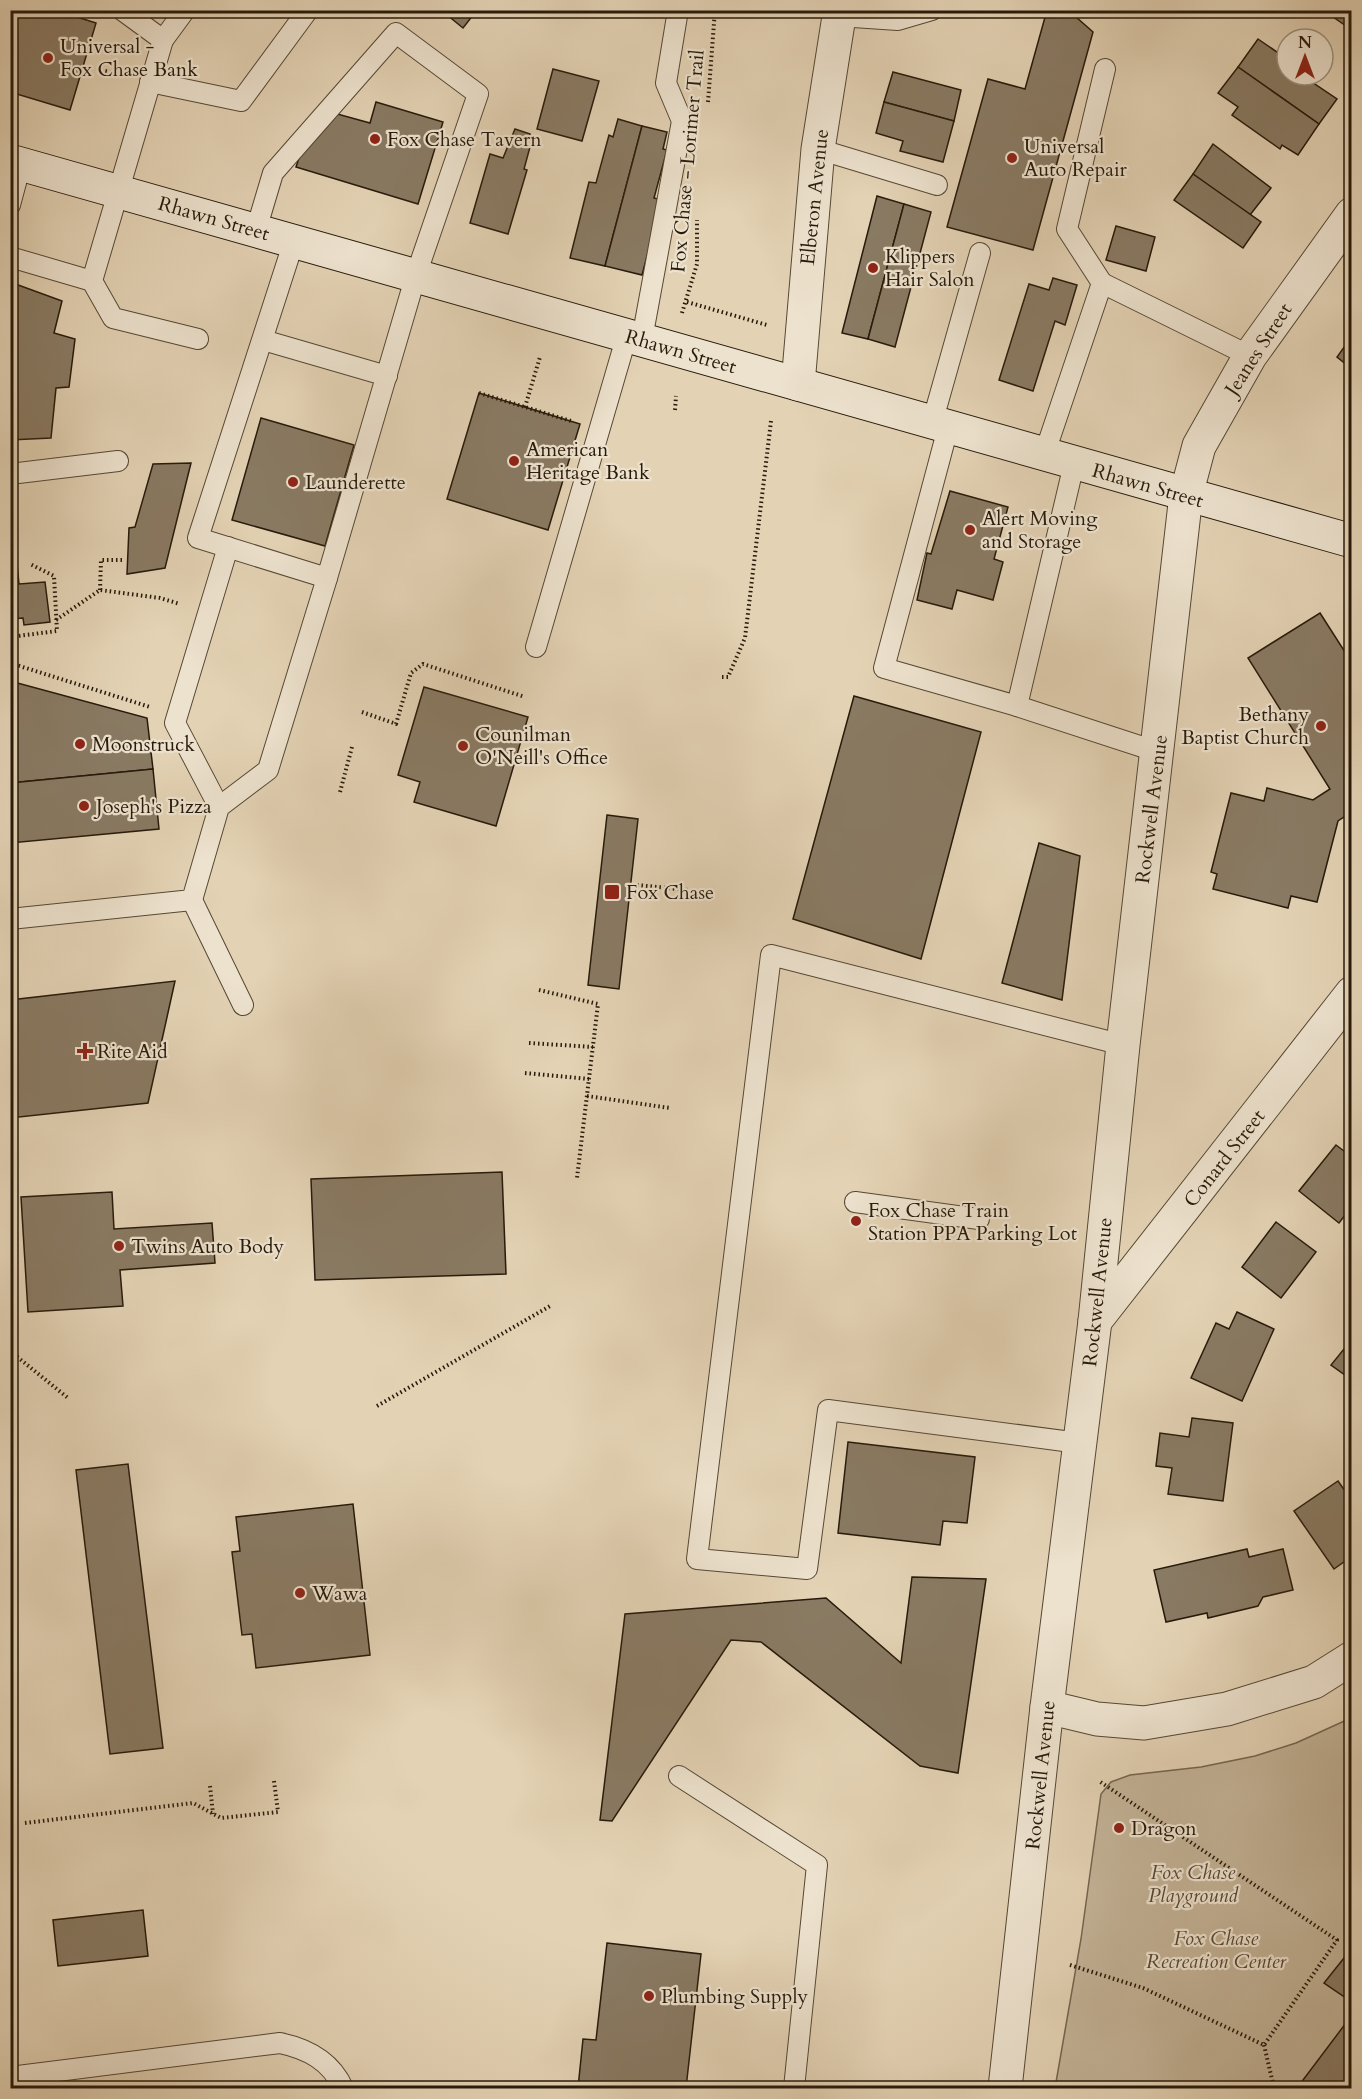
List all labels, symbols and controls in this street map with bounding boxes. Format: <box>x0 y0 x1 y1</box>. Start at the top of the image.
north arrow <box>1275 27 1335 87</box>
text: N <box>1298 32 1312 54</box>
place label: Universal - Fox Chase Bank <box>60 33 198 83</box>
street label: Fox Chase - Lorimer Trail <box>664 48 711 274</box>
marker: Universal - Fox Chase Bank <box>41 51 55 65</box>
place label: Fox Chase Tavern <box>387 126 542 153</box>
street label: Elberon Avenue <box>794 128 835 267</box>
marker: Fox Chase Tavern <box>368 132 382 146</box>
place label: Universal Auto Repair <box>1024 133 1128 183</box>
marker: Universal Auto Repair <box>1005 151 1019 165</box>
street label: Rhawn Street <box>155 190 273 247</box>
place label: Klippers Hair Salon <box>885 243 975 293</box>
marker: Klippers Hair Salon <box>866 261 880 275</box>
street label: Jeanes Street <box>1217 297 1299 403</box>
street label: Rhawn Street <box>622 323 740 380</box>
place label: American Heritage Bank <box>526 436 650 486</box>
marker: American Heritage Bank <box>507 454 521 468</box>
street label: Rhawn Street <box>1089 457 1207 514</box>
place label: Launderette <box>305 469 406 496</box>
marker: Launderette <box>286 475 300 489</box>
place label: Alert Moving and Storage <box>982 505 1098 555</box>
marker: Alert Moving and Storage <box>963 523 977 537</box>
place label: Bethany Baptist Church <box>1181 701 1309 751</box>
marker: Bethany Baptist Church <box>1314 719 1328 733</box>
place label: Counilman O'Neill's Office <box>475 721 608 771</box>
place label: Moonstruck <box>92 731 195 758</box>
street label: Rockwell Avenue <box>1129 733 1174 885</box>
marker: Moonstruck <box>73 737 87 751</box>
marker: Counilman O'Neill's Office <box>456 739 470 753</box>
place label: Joseph's Pizza <box>93 793 212 820</box>
marker: Joseph's Pizza <box>77 799 91 813</box>
place label: Fox Chase <box>626 879 714 906</box>
marker: Fox Chase <box>603 883 621 901</box>
place label: Rite Aid <box>97 1038 168 1065</box>
marker: Rite Aid <box>78 1044 92 1058</box>
street label: Conard Street <box>1178 1103 1272 1213</box>
place label: Fox Chase Train Station PPA Parking Lot <box>868 1197 1078 1247</box>
marker: Fox Chase Train Station PPA Parking Lot <box>849 1214 863 1228</box>
street label: Rockwell Avenue <box>1076 1216 1119 1368</box>
place label: Twins Auto Body <box>131 1233 285 1260</box>
marker: Twins Auto Body <box>112 1239 126 1253</box>
place label: Wawa <box>311 1580 368 1607</box>
marker: Wawa <box>293 1586 307 1600</box>
street label: Rockwell Avenue <box>1019 1699 1062 1851</box>
place label: Dragon <box>1131 1815 1197 1842</box>
marker: Dragon <box>1112 1821 1126 1835</box>
park label: Fox Chase Playground <box>1148 1859 1239 1909</box>
park label: Fox Chase Recreation Center <box>1146 1925 1287 1975</box>
place label: Plumbing Supply <box>661 1983 808 2010</box>
marker: Plumbing Supply <box>642 1989 656 2003</box>

